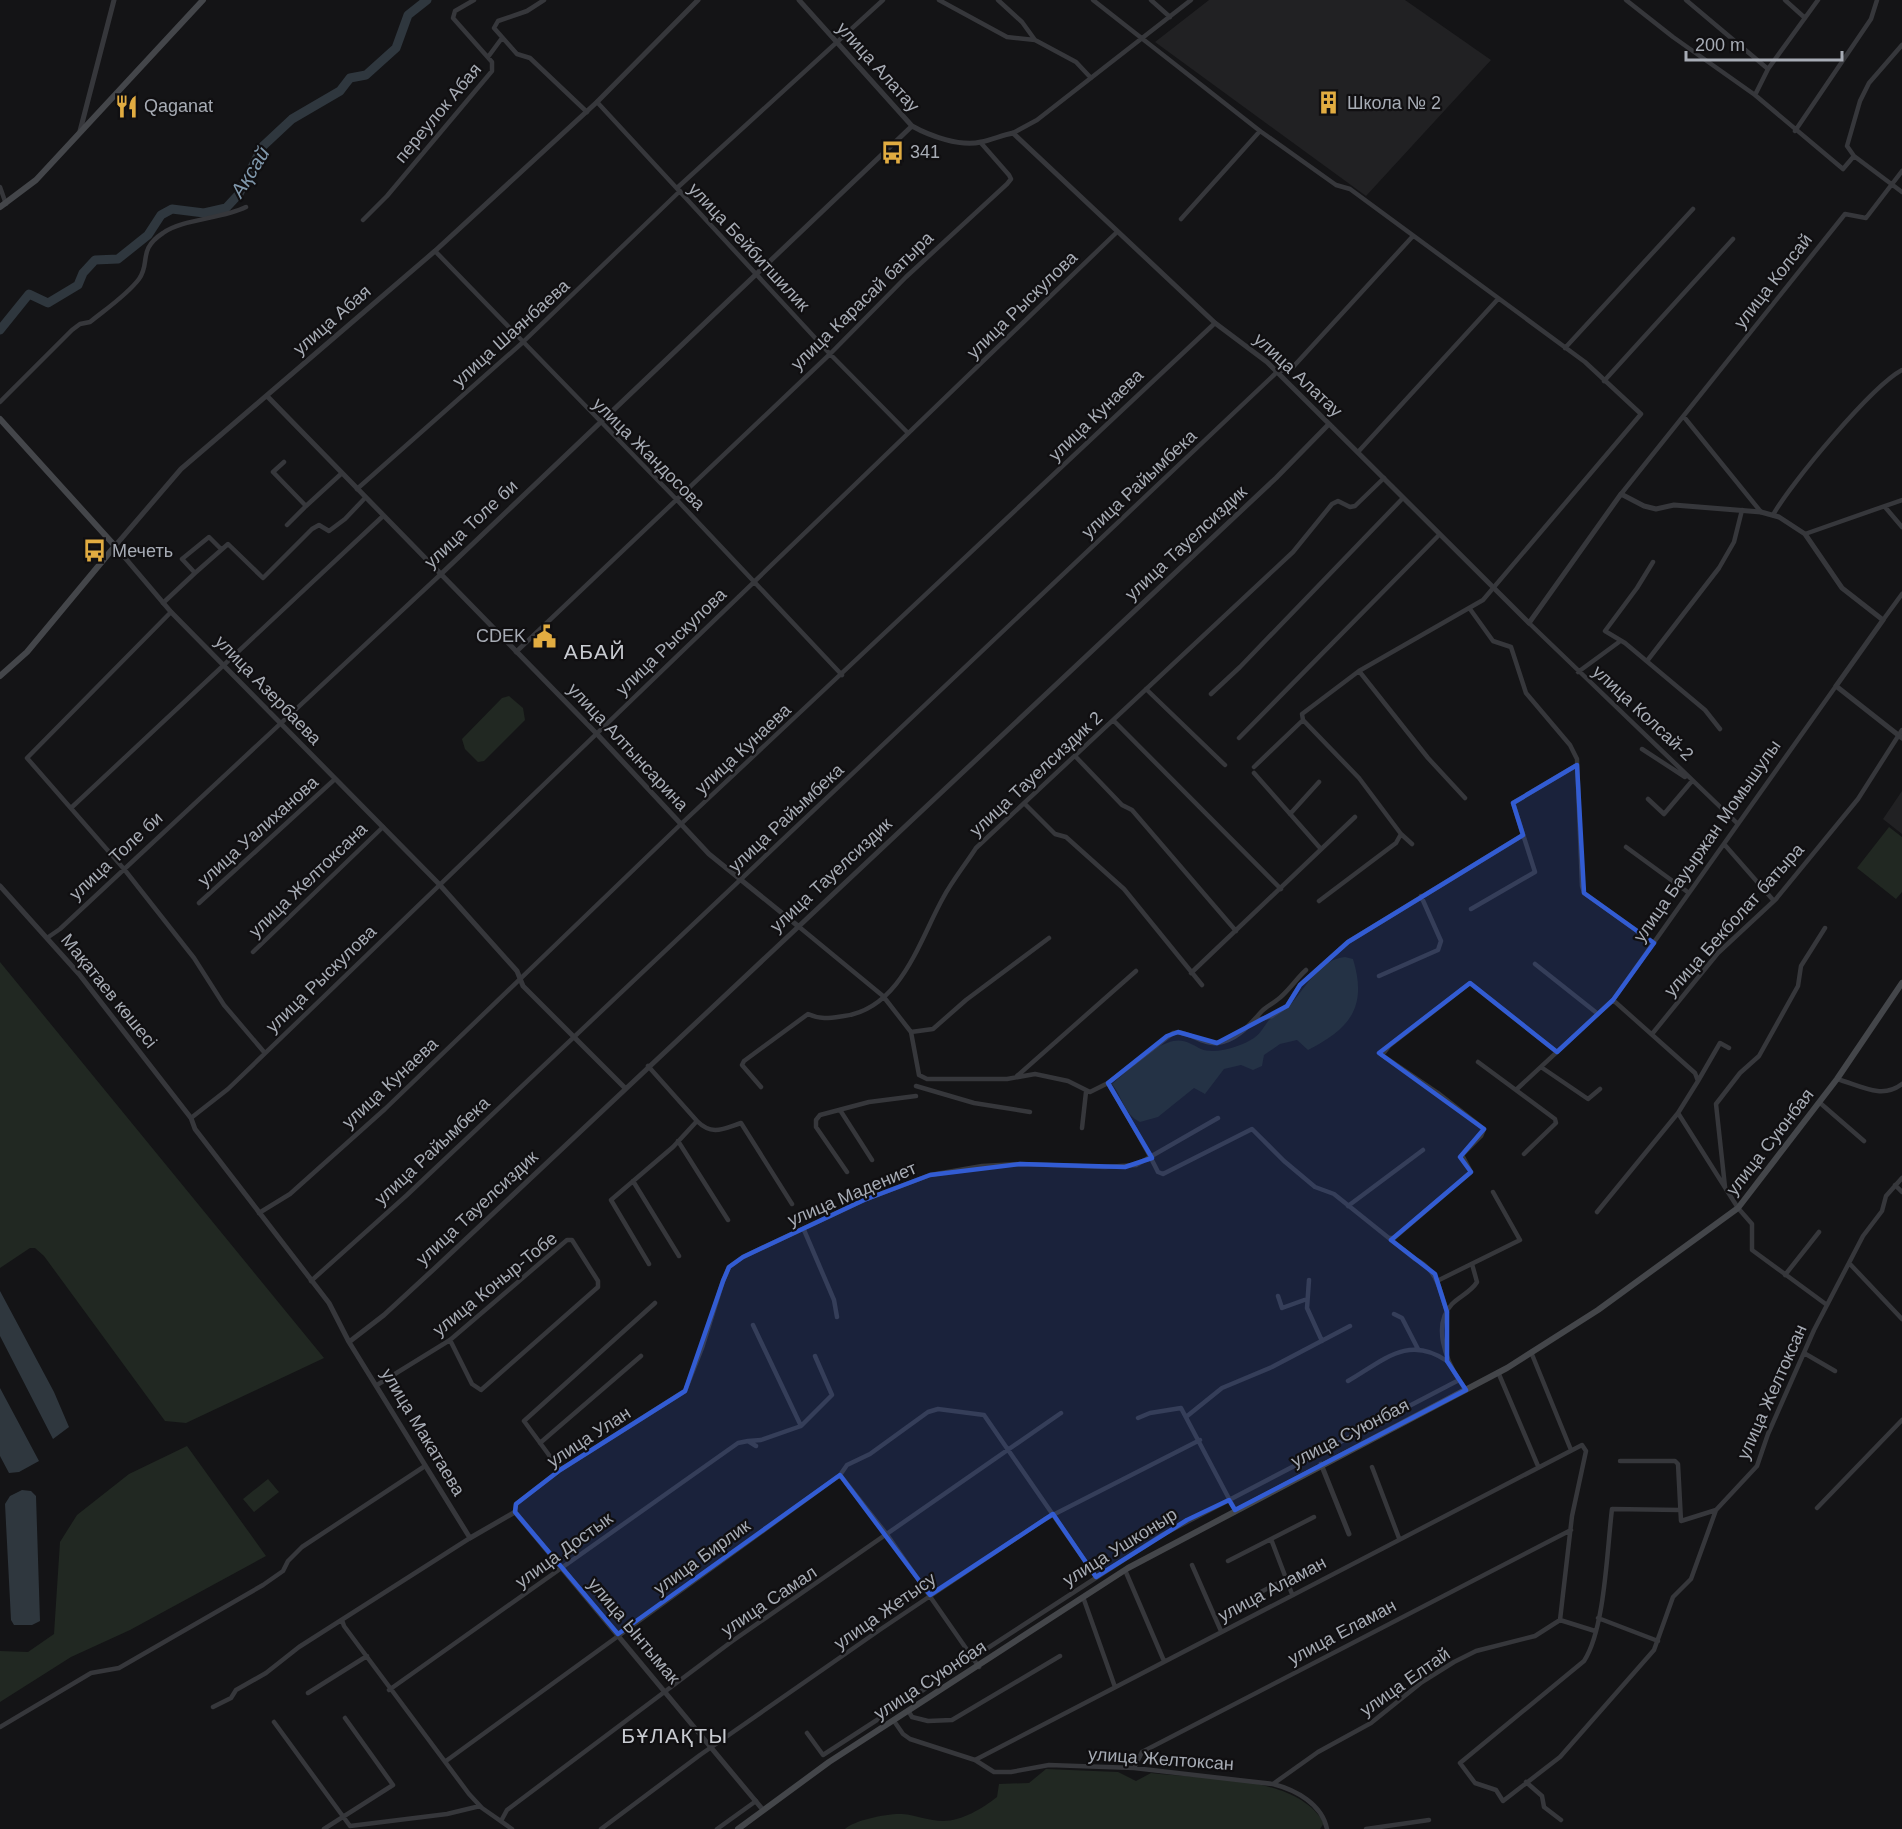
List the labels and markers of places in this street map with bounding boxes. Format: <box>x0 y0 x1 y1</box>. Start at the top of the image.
building icon: Школа № 2 <box>1316 90 1342 116</box>
restaurant icon: Qaganat <box>113 93 139 119</box>
place label: Школа № 2 <box>1347 93 1441 113</box>
place label: Qaganat <box>144 96 213 116</box>
bus stop icon: 341 <box>879 139 905 165</box>
place label: 341 <box>910 142 940 162</box>
bus stop icon: Мечеть <box>81 538 107 564</box>
place label: Мечеть <box>112 541 173 561</box>
public building icon: CDEK <box>531 623 557 649</box>
place label: CDEK <box>476 626 526 646</box>

